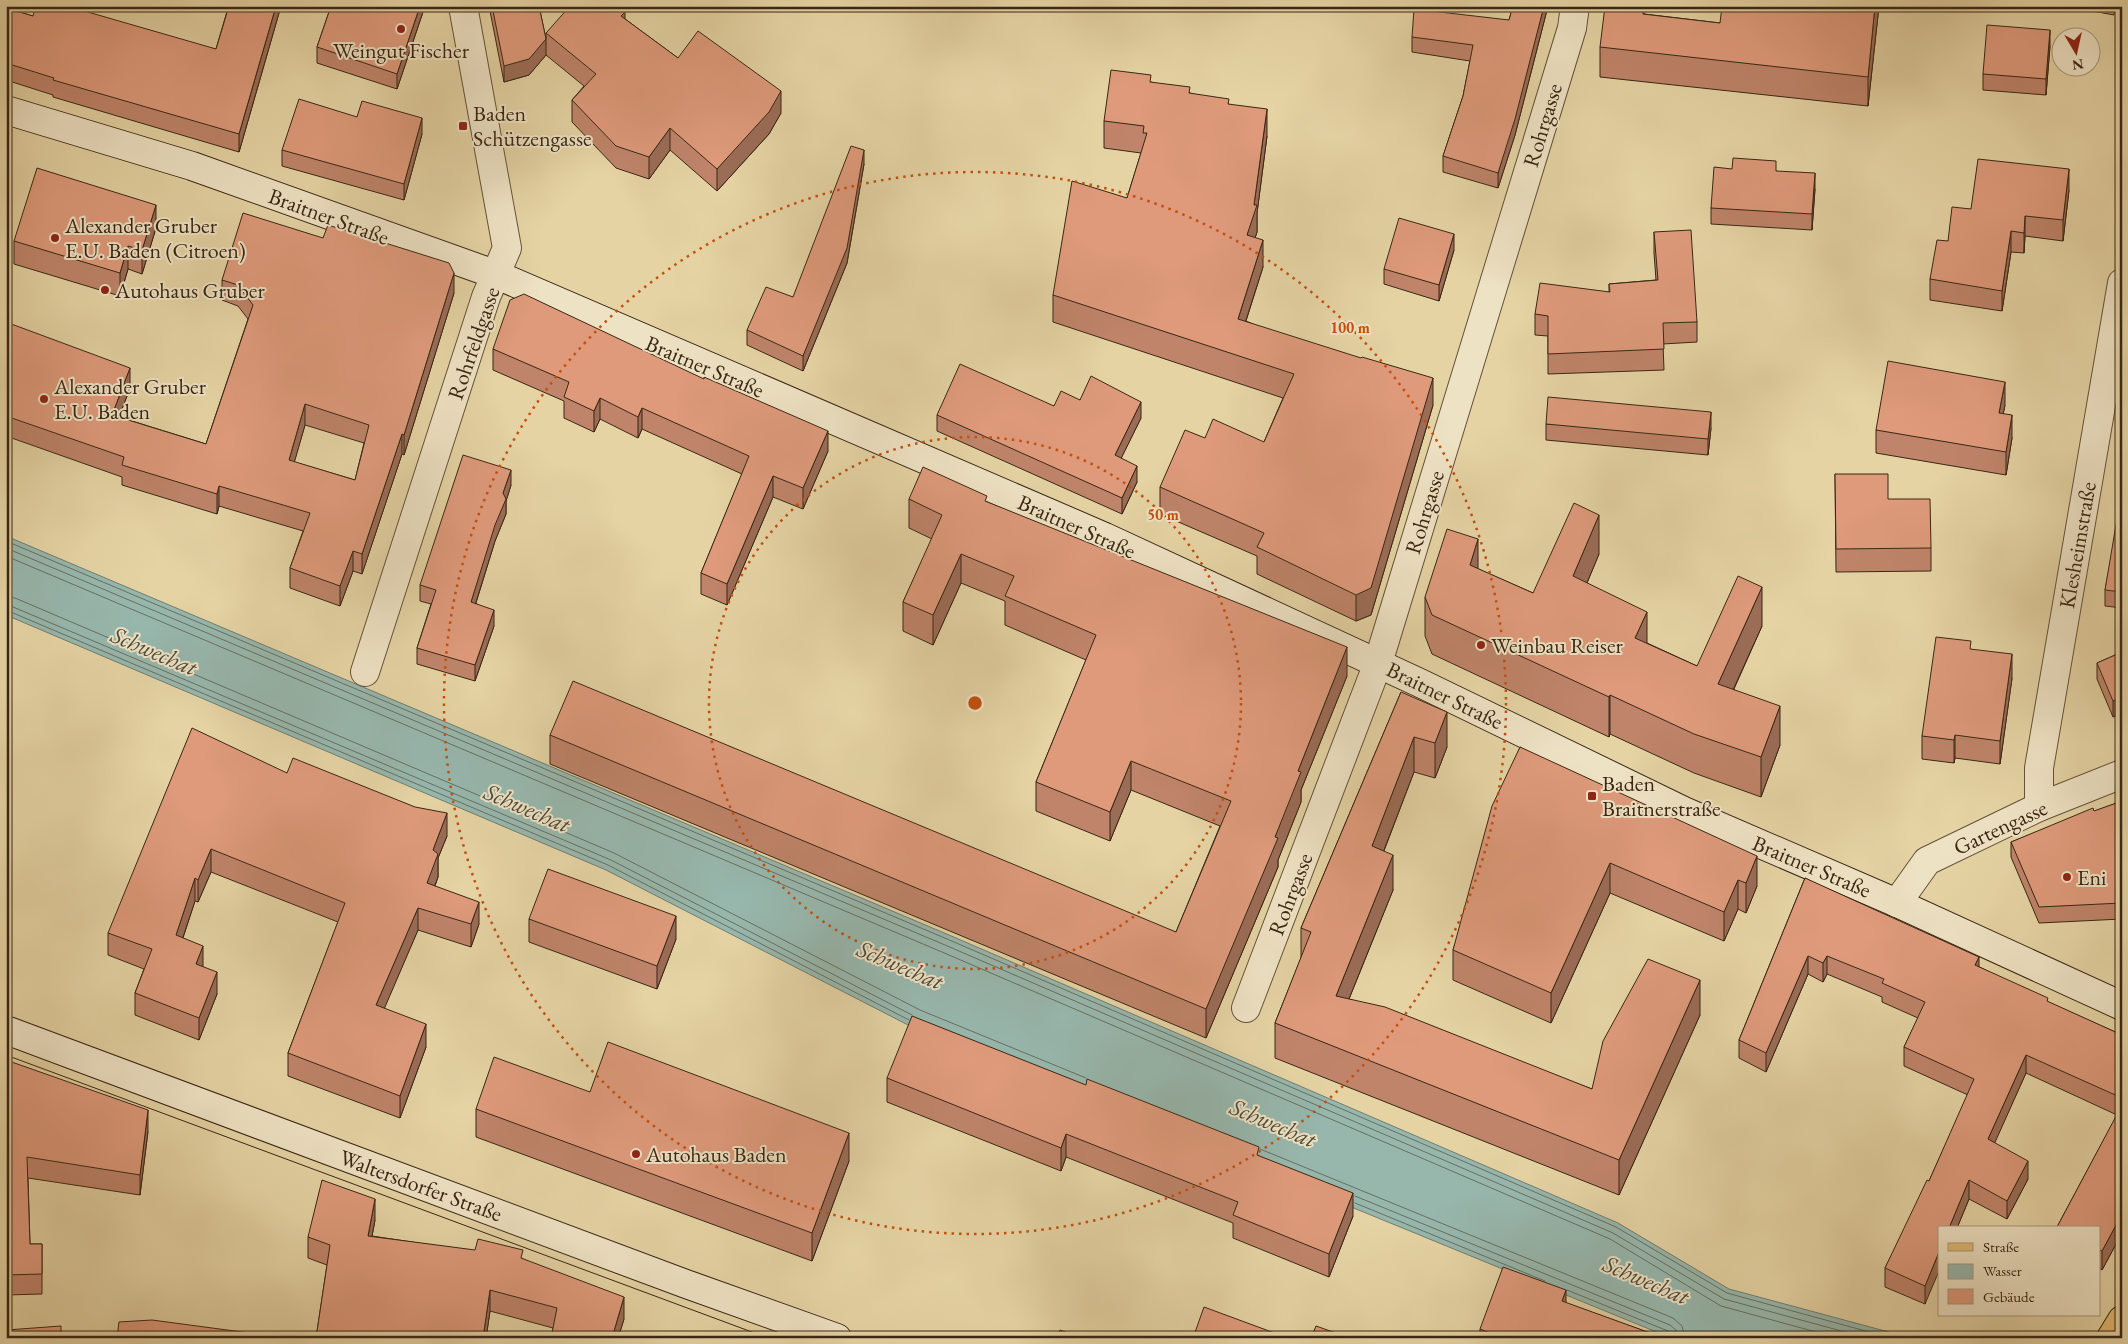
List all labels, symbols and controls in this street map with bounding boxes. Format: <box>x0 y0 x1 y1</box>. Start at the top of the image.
marker: Weingut Fischer <box>395 23 407 35</box>
north arrow <box>2050 28 2100 78</box>
place label: Weingut Fischer <box>333 36 470 65</box>
text: N <box>2070 55 2085 75</box>
street label: Rohrgasse <box>1516 79 1569 171</box>
place label: Baden Schützengasse <box>473 99 592 153</box>
marker: Baden Schützengasse <box>457 120 469 132</box>
street label: Braitner Straße <box>265 181 393 252</box>
place label: Alexander Gruber E.U. Baden (Citroen) <box>64 211 246 265</box>
marker: Alexander Gruber E.U. Baden (Citroen) <box>49 232 61 244</box>
place label: Autohaus Gruber <box>114 276 265 305</box>
street label: Rohrfeldgasse <box>441 283 506 403</box>
marker: Autohaus Gruber <box>99 284 111 296</box>
text: 100 m <box>1330 318 1370 337</box>
street label: Braitner Straße <box>641 328 769 405</box>
place label: Alexander Gruber E.U. Baden <box>53 372 207 426</box>
marker: Alexander Gruber E.U. Baden <box>38 393 50 405</box>
street label: Rohrgasse <box>1398 466 1451 558</box>
street label: Klesheimstraße <box>2052 479 2103 611</box>
street label: Braitner Straße <box>1013 488 1141 566</box>
text: 50 m <box>1147 505 1179 524</box>
water label: Schwechat <box>106 618 203 683</box>
place label: Weinbau Reiser <box>1491 631 1624 660</box>
marker: Weinbau Reiser <box>1475 639 1487 651</box>
street label: Braitner Straße <box>1382 655 1508 736</box>
centre of rings <box>966 694 984 712</box>
place label: Baden Braitnerstraße <box>1602 769 1721 823</box>
water label: Schwechat <box>479 775 576 840</box>
marker: Baden Braitnerstraße <box>1586 790 1598 802</box>
street label: Gartengasse <box>1949 793 2052 862</box>
street label: Braitner Straße <box>1748 828 1876 905</box>
street label: Rohrgasse <box>1262 848 1320 940</box>
place label: Eni <box>2077 863 2106 892</box>
marker: Eni <box>2061 871 2073 883</box>
water label: Schwechat <box>852 932 949 997</box>
water label: Schwechat <box>1225 1090 1322 1155</box>
place label: Autohaus Baden <box>645 1140 787 1169</box>
street label: Waltersdorfer Straße <box>336 1143 507 1228</box>
marker: Autohaus Baden <box>630 1148 642 1160</box>
legend <box>1938 1226 2100 1316</box>
text: Straße <box>1983 1237 2019 1256</box>
water label: Schwechat <box>1598 1247 1695 1312</box>
text: Wasser <box>1983 1261 2022 1280</box>
text: Gebäude <box>1983 1287 2035 1306</box>

